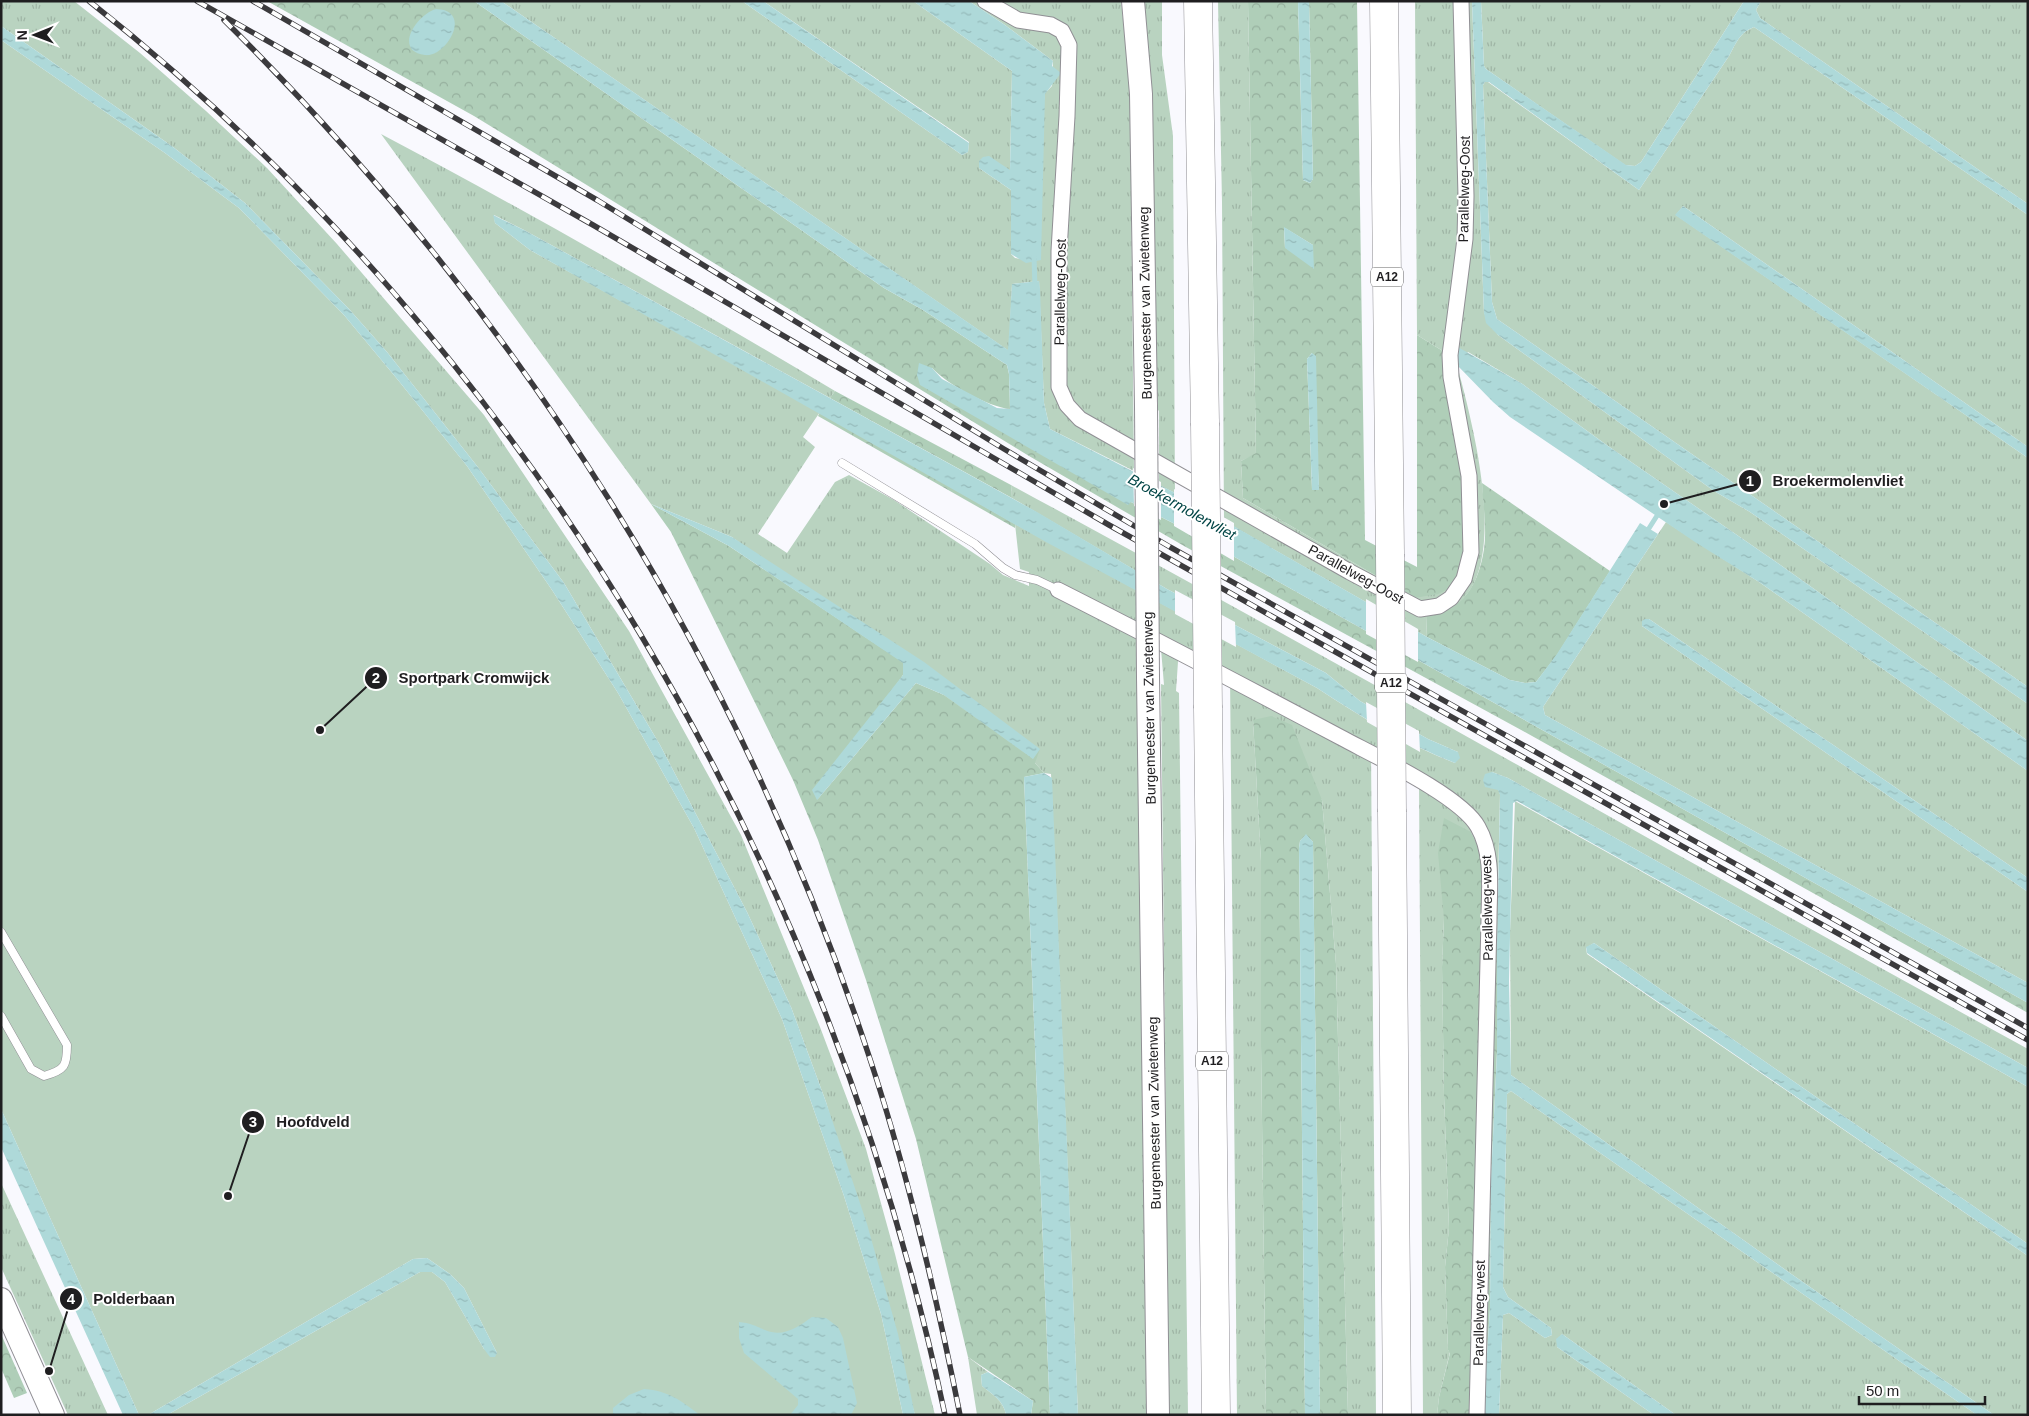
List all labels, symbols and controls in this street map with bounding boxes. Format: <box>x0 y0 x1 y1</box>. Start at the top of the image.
north arrow <box>10 10 60 60</box>
text: N <box>14 30 30 40</box>
street label: Parallelweg-Oost <box>1455 135 1473 242</box>
street label: Burgemeester van Zwietenweg <box>1135 206 1155 400</box>
street label: Parallelweg-Oost <box>1051 238 1069 345</box>
road number: A12 <box>1371 268 1403 286</box>
callout: Broekermolenvliet <box>1737 466 1913 496</box>
water label: Broekermolenvliet <box>1126 470 1240 543</box>
text: 1 <box>1746 472 1754 489</box>
text: Broekermolenvliet <box>1773 472 1903 489</box>
street label: Parallelweg-Oost <box>1306 541 1407 607</box>
street label: Burgemeester van Zwietenweg <box>1139 611 1159 805</box>
callout: Sportpark Cromwijck <box>364 663 560 693</box>
text: 2 <box>372 669 380 686</box>
text: Sportpark Cromwijck <box>399 669 550 686</box>
road number: A12 <box>1375 674 1407 692</box>
street label: Parallelweg-west <box>1478 855 1496 961</box>
street label: Burgemeester van Zwietenweg <box>1144 1016 1164 1210</box>
road number: A12 <box>1196 1052 1228 1070</box>
callout: Hoofdveld <box>241 1107 359 1137</box>
text: 3 <box>249 1113 257 1130</box>
text: Hoofdveld <box>276 1113 350 1130</box>
street label: Parallelweg-west <box>1470 1260 1488 1366</box>
callout: Polderbaan <box>58 1284 185 1314</box>
text: 4 <box>67 1290 76 1307</box>
text: Polderbaan <box>93 1290 175 1307</box>
scale bar <box>1859 1374 1985 1406</box>
text: 50 m <box>1866 1382 1899 1399</box>

